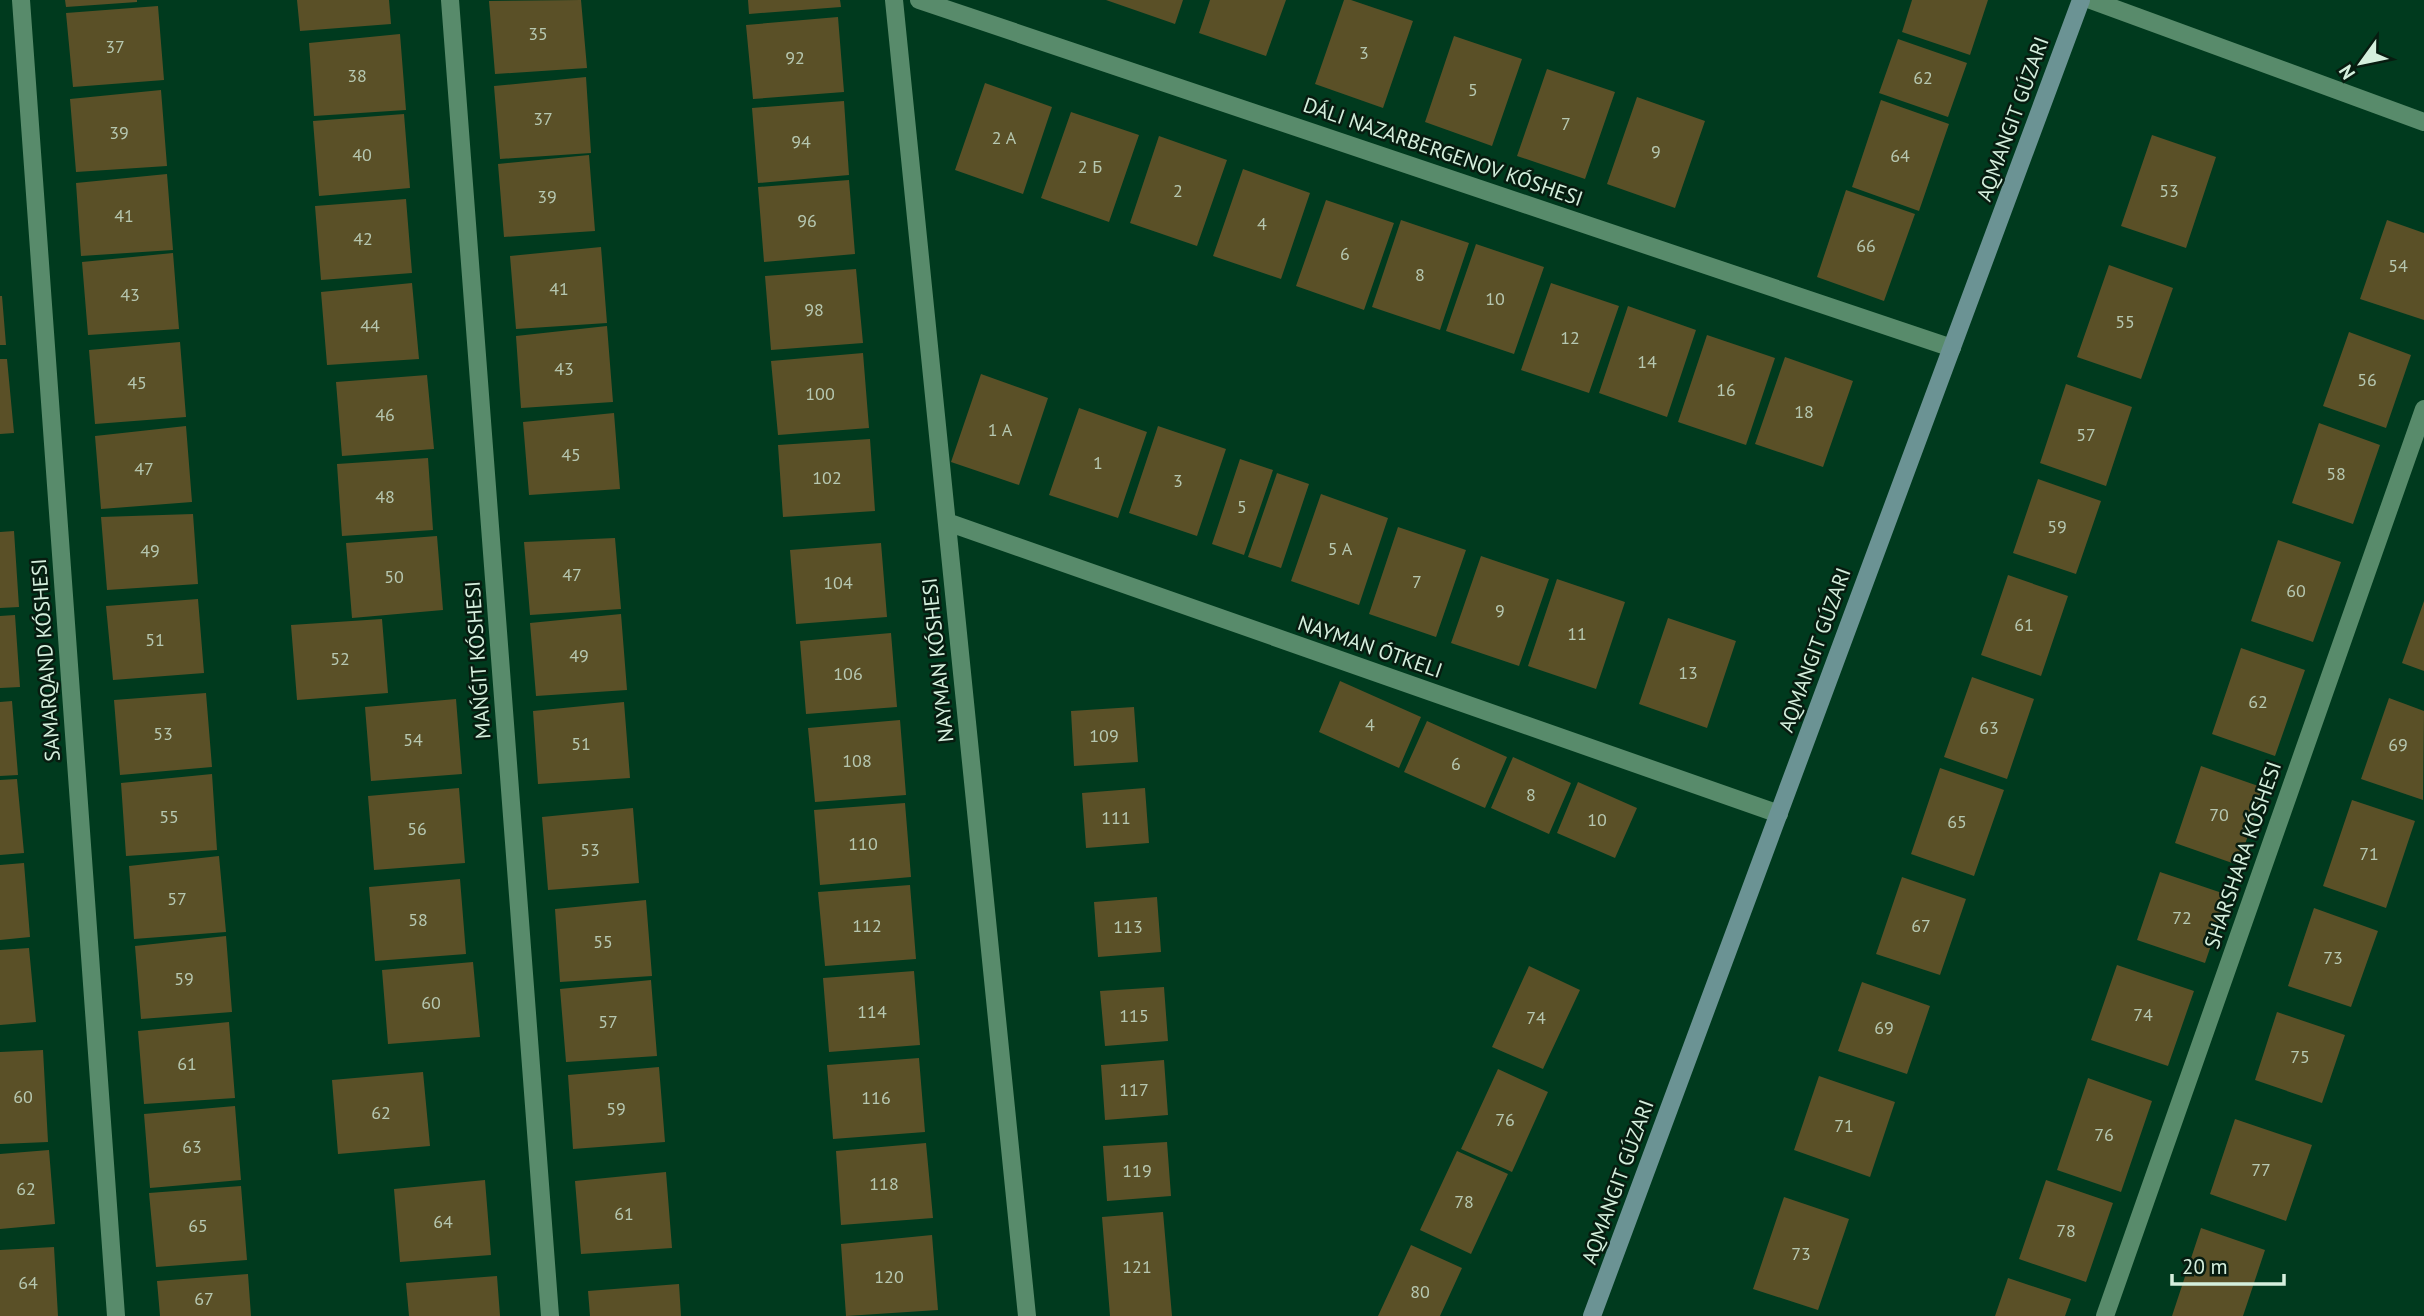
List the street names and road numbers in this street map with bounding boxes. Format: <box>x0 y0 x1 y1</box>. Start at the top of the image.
street label: AQMANGIT GÚZARI <box>1970 33 2055 205</box>
street label: DÁLI NAZARBERGENOV KÓSHESI <box>1300 91 1587 212</box>
street label: SAMARQAND KÓSHESI <box>25 558 66 762</box>
street label: AQMANGIT GÚZARI <box>1772 564 1857 736</box>
street label: NAYMAN KÓSHESI <box>915 576 960 744</box>
street label: MAŃǴIT KÓSHESI <box>459 580 496 740</box>
street label: NAYMAN ÓTKELI <box>1294 609 1446 684</box>
street label: SHARSHARA KÓSHESI <box>2198 758 2287 952</box>
street label: AQMANGIT GÚZARI <box>1575 1096 1660 1268</box>

